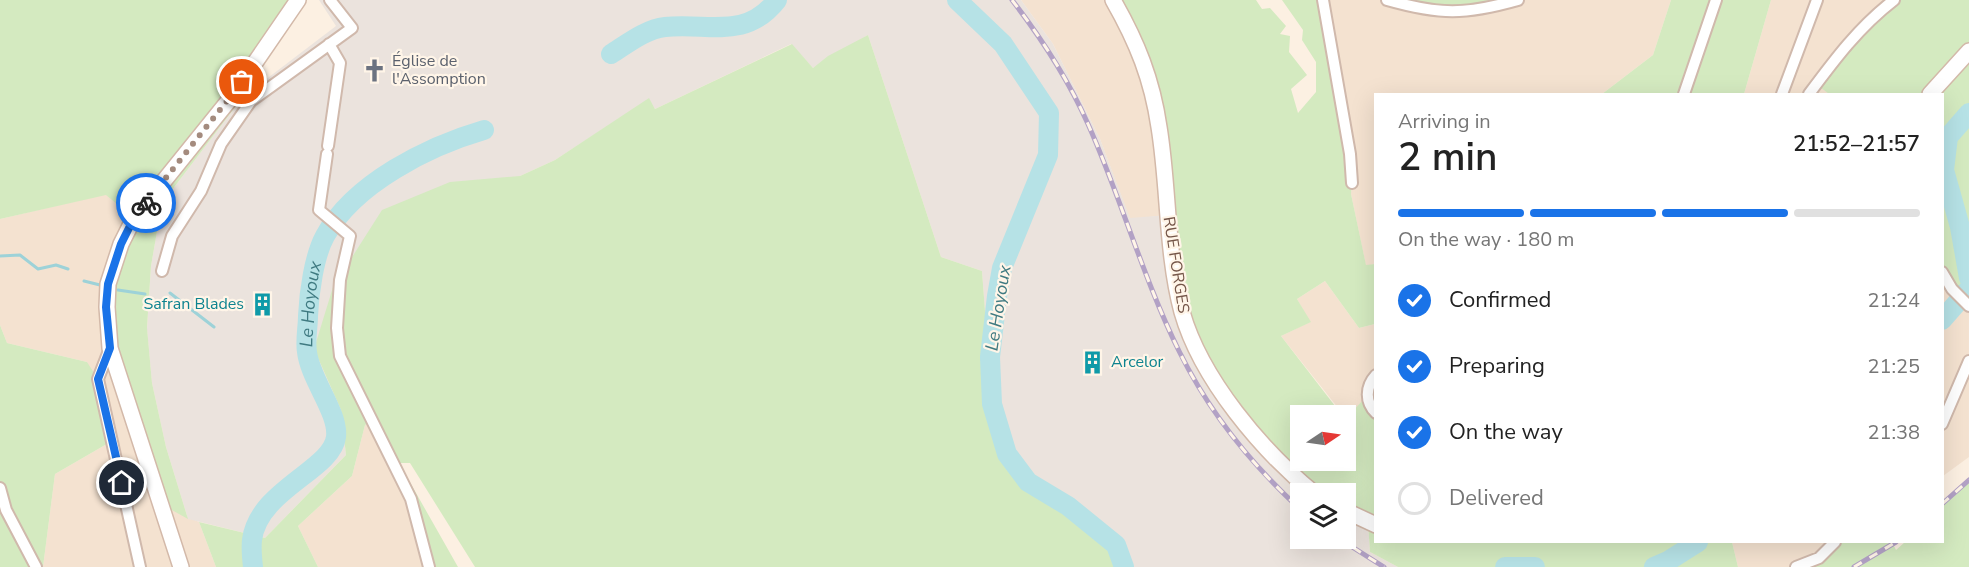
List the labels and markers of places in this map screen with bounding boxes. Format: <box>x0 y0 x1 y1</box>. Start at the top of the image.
place label: Église de l'Assomption <box>392 50 486 90</box>
pin <box>216 56 267 107</box>
church icon: Église de l'Assomption <box>361 57 387 83</box>
building icon: Safran Blades <box>249 291 275 317</box>
place label: Safran Blades <box>143 293 244 315</box>
building icon: Arcelor <box>1080 349 1106 375</box>
place label: Arcelor <box>1111 351 1164 373</box>
pin <box>96 457 147 508</box>

